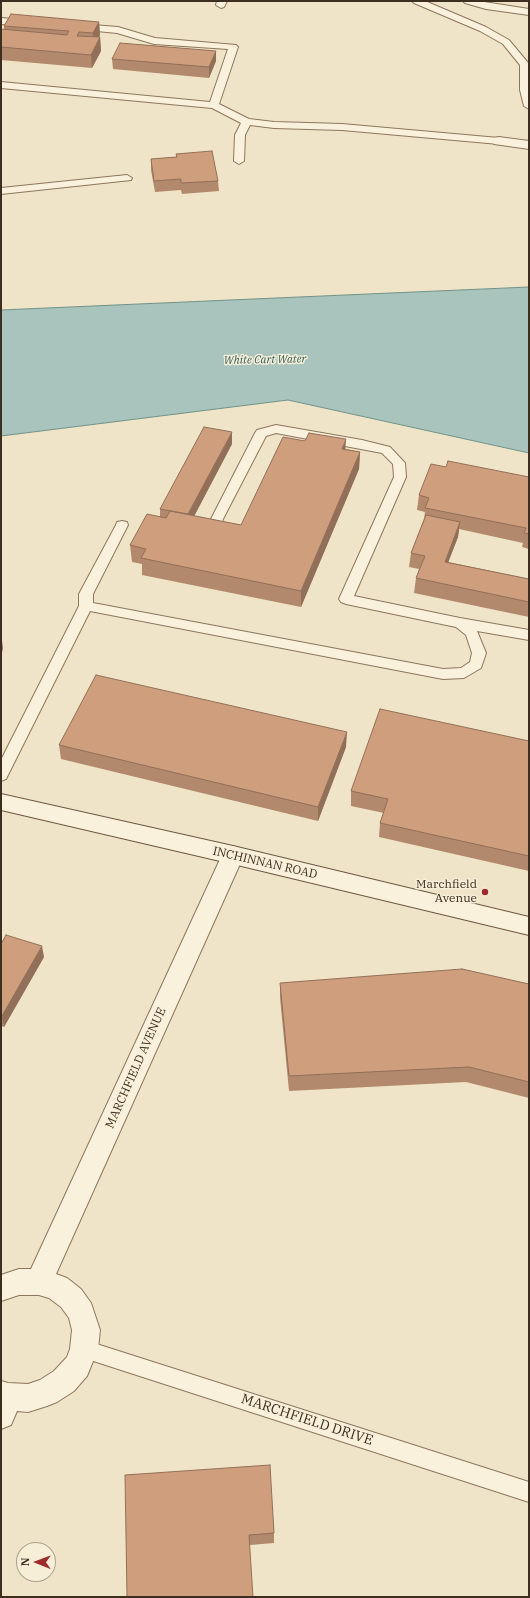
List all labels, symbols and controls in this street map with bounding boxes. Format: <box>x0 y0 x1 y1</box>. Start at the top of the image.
water label: White Cart Water <box>224 353 306 367</box>
street label: INCHINNAN ROAD <box>211 844 319 882</box>
place label: Marchfield Avenue <box>416 878 477 906</box>
marker: Marchfield Avenue <box>480 887 490 897</box>
street label: MARCHFIELD AVENUE <box>103 1005 169 1131</box>
street label: MARCHFIELD DRIVE <box>239 1391 375 1449</box>
north arrow <box>16 1542 56 1582</box>
text: N <box>18 1557 32 1566</box>

